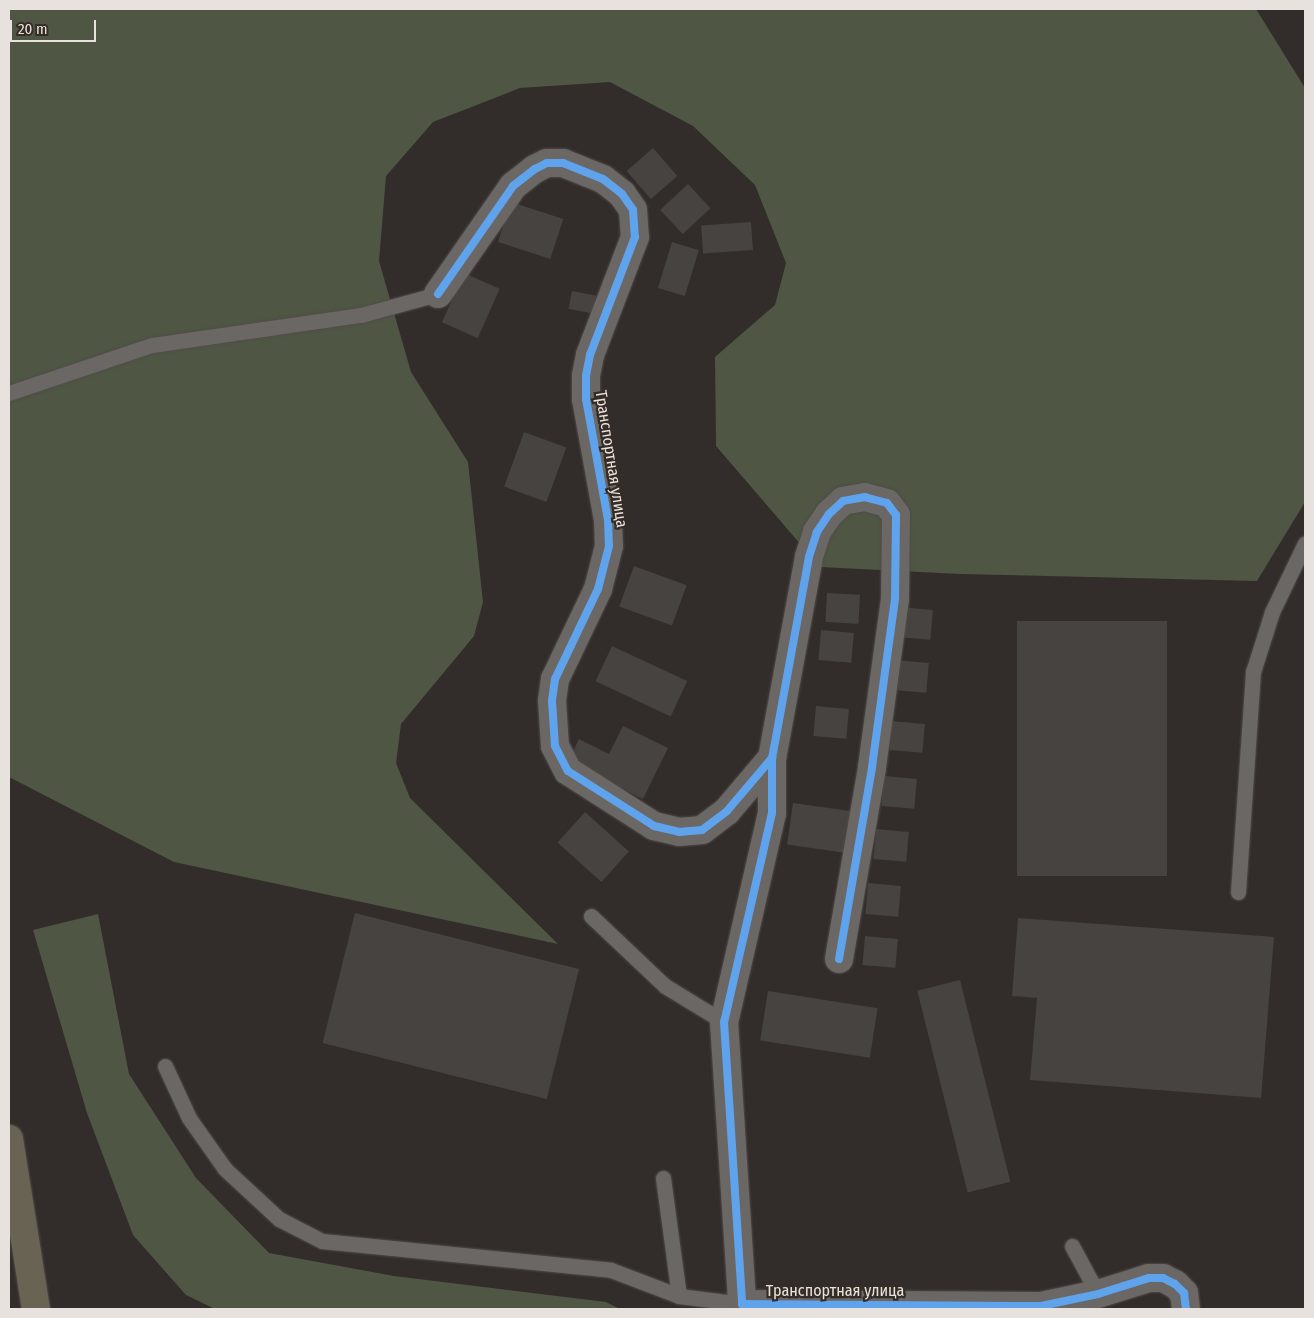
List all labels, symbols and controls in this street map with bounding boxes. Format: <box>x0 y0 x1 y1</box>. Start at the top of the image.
scale bar <box>12 10 99 42</box>
text: 20 m <box>18 20 48 38</box>
street label: Транспортная улица <box>591 389 631 529</box>
street label: Транспортная улица <box>766 1281 904 1301</box>

